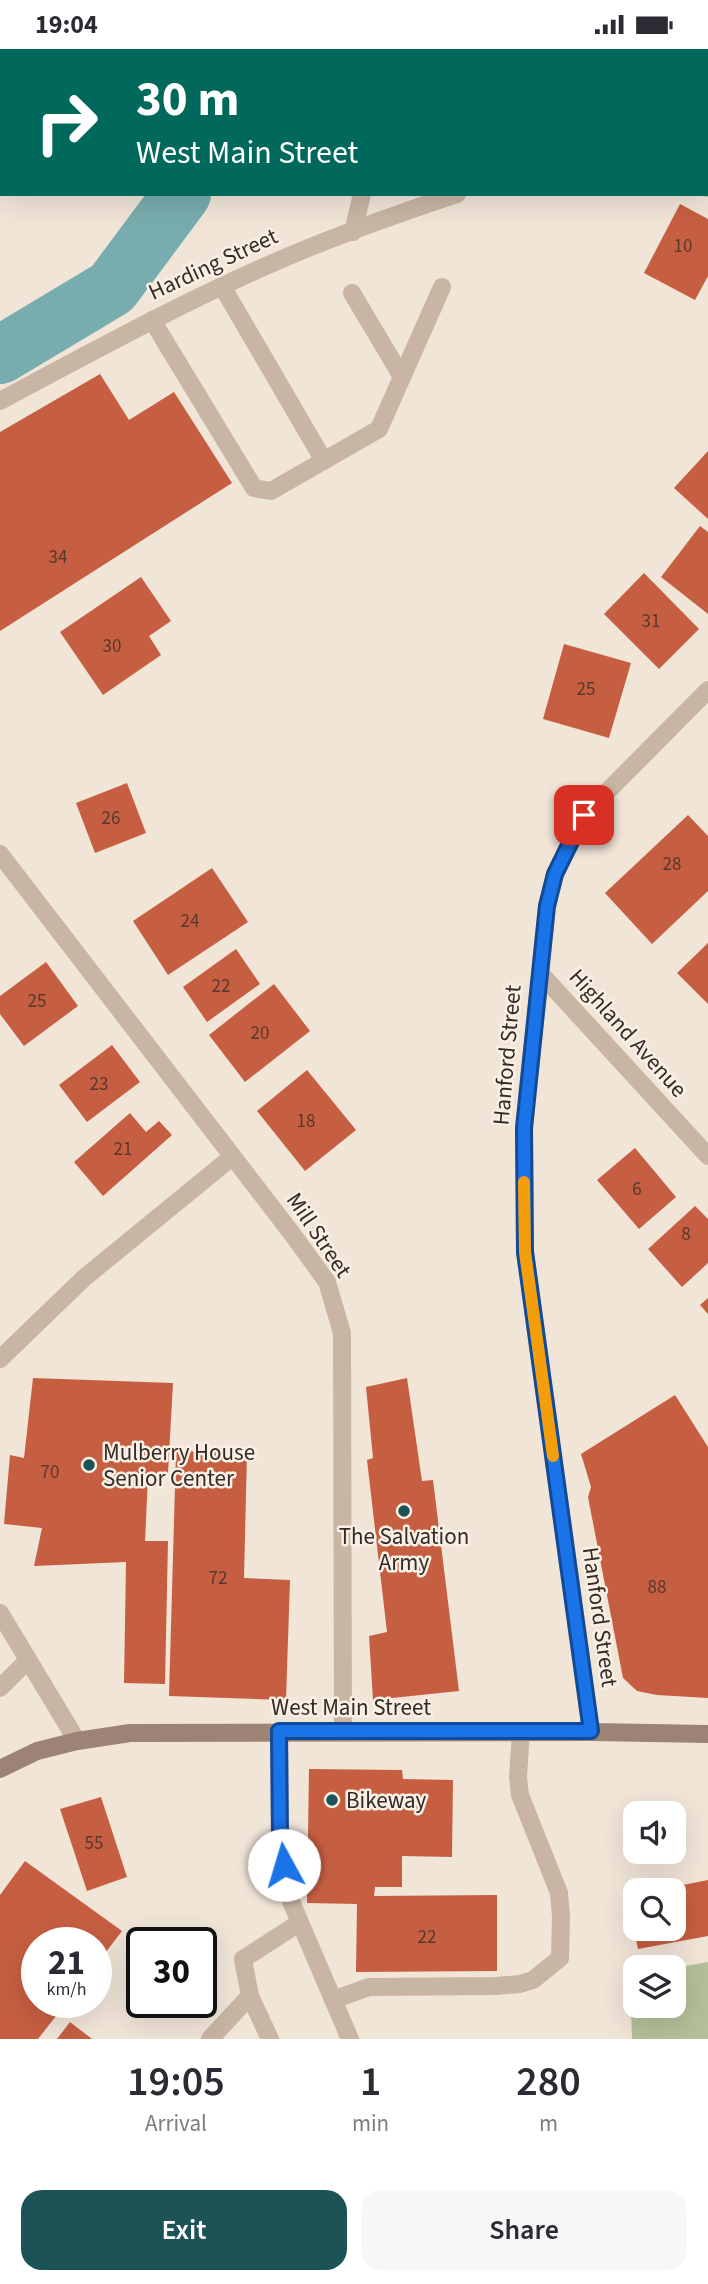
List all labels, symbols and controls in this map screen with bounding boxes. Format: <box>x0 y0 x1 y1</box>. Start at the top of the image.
text: 19:04 <box>35 6 98 43</box>
text: 30 m <box>136 65 240 135</box>
icon: right <box>21 77 112 168</box>
text: West Main Street <box>136 130 358 176</box>
street label: Harding Street <box>143 220 283 308</box>
house number: 10 <box>674 233 692 260</box>
house number: 34 <box>49 544 67 571</box>
house number: 31 <box>642 608 660 635</box>
house number: 30 <box>103 633 121 660</box>
house number: 25 <box>577 676 595 703</box>
pin <box>554 785 614 845</box>
icon: arrive <box>565 796 603 834</box>
house number: 26 <box>102 805 120 832</box>
house number: 28 <box>663 851 681 878</box>
house number: 24 <box>181 908 199 935</box>
street label: Highland Avenue <box>561 961 695 1105</box>
house number: 22 <box>212 973 230 1000</box>
street label: Hanford Street <box>484 983 530 1127</box>
house number: 25 <box>28 988 46 1015</box>
house number: 20 <box>251 1020 269 1047</box>
house number: 23 <box>90 1071 108 1098</box>
house number: 18 <box>297 1108 315 1135</box>
house number: 21 <box>114 1136 132 1163</box>
house number: 6 <box>632 1176 642 1203</box>
street label: Mill Street <box>278 1186 360 1284</box>
house number: 8 <box>681 1221 691 1248</box>
place label: Mulberry House Senior Center <box>103 1436 255 1495</box>
marker: Mulberry House Senior Center <box>81 1457 97 1473</box>
house number: 70 <box>41 1459 59 1486</box>
marker: The Salvation Army <box>396 1503 412 1519</box>
place label: The Salvation Army <box>339 1520 469 1579</box>
street label: Hanford Street <box>574 1545 626 1689</box>
house number: 72 <box>209 1565 227 1592</box>
house number: 88 <box>648 1574 666 1601</box>
street label: West Main Street <box>271 1691 431 1724</box>
place label: Bikeway <box>346 1784 427 1817</box>
marker: Bikeway <box>324 1792 340 1808</box>
map controls <box>623 1801 686 2018</box>
button: sound <box>623 1801 686 1864</box>
position arrow <box>247 1828 321 1902</box>
house number: 55 <box>85 1830 103 1857</box>
button: search <box>623 1878 686 1941</box>
house number: 22 <box>418 1924 436 1951</box>
speed limit sign: 30 <box>126 1927 217 2018</box>
text: 21 <box>48 1938 85 1988</box>
button: layers <box>623 1955 686 2018</box>
text: km/h <box>47 1977 86 2002</box>
text: 19:05 <box>127 2052 225 2112</box>
text: 1 <box>360 2052 381 2112</box>
text: 280 <box>516 2052 581 2112</box>
text: Arrival <box>145 2107 207 2140</box>
text: min <box>352 2107 389 2140</box>
text: m <box>539 2107 558 2140</box>
button: Exit <box>21 2190 347 2270</box>
button: Share <box>361 2190 687 2270</box>

